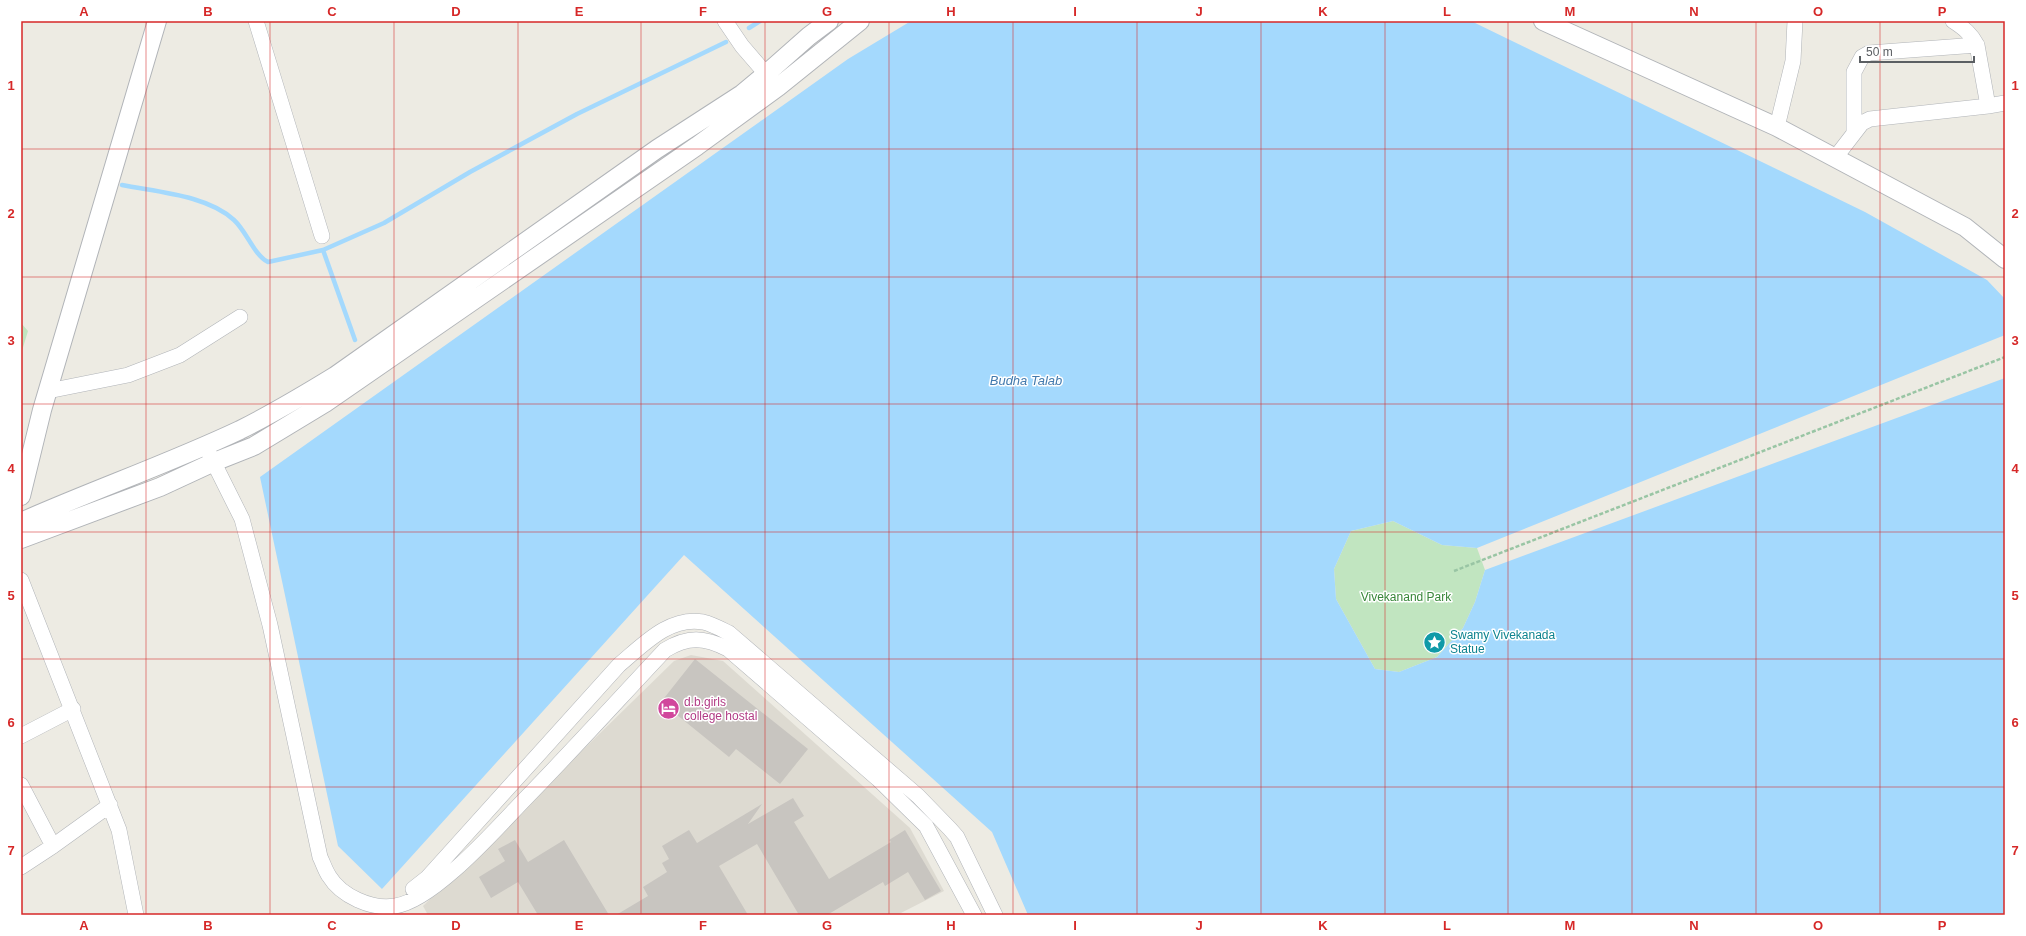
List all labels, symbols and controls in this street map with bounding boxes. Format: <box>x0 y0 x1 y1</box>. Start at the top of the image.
text: A <box>79 4 89 19</box>
text: B <box>203 4 213 19</box>
text: C <box>327 4 337 19</box>
text: D <box>451 4 461 19</box>
text: E <box>575 4 584 19</box>
text: F <box>699 4 707 19</box>
text: G <box>822 4 832 19</box>
text: H <box>946 4 956 19</box>
text: I <box>1073 4 1077 19</box>
text: J <box>1195 4 1203 19</box>
text: K <box>1318 4 1328 19</box>
text: L <box>1443 4 1451 19</box>
text: M <box>1565 4 1575 19</box>
text: N <box>1689 4 1699 19</box>
text: O <box>1813 4 1823 19</box>
text: P <box>1938 4 1947 19</box>
scale bar <box>1860 38 1974 64</box>
text: 50 m <box>1866 45 1893 59</box>
text: 1 <box>7 78 15 93</box>
text: 1 <box>2011 78 2019 93</box>
text: 2 <box>7 206 15 221</box>
text: 2 <box>2011 206 2019 221</box>
text: 3 <box>7 333 15 348</box>
text: 3 <box>2011 333 2019 348</box>
water label: Budha Talab <box>990 373 1062 388</box>
text: 4 <box>7 461 15 476</box>
text: 4 <box>2011 461 2019 476</box>
text: 5 <box>7 588 15 603</box>
text: 5 <box>2011 588 2019 603</box>
park label: Vivekanand Park <box>1361 590 1452 604</box>
place label: Swamy Vivekanada Statue <box>1450 628 1555 656</box>
place icon: Swamy Vivekanada Statue <box>1422 629 1448 655</box>
place label: d.b.girls college hostal <box>684 695 757 723</box>
hotel icon: d.b.girls college hostal <box>655 696 681 722</box>
text: 6 <box>7 715 15 730</box>
text: 6 <box>2011 715 2019 730</box>
text: 7 <box>7 843 15 858</box>
text: 7 <box>2011 843 2019 858</box>
text: A <box>79 918 89 933</box>
text: B <box>203 918 213 933</box>
text: C <box>327 918 337 933</box>
text: D <box>451 918 461 933</box>
text: E <box>575 918 584 933</box>
text: F <box>699 918 707 933</box>
text: G <box>822 918 832 933</box>
text: H <box>946 918 956 933</box>
text: I <box>1073 918 1077 933</box>
text: J <box>1195 918 1203 933</box>
text: K <box>1318 918 1328 933</box>
text: L <box>1443 918 1451 933</box>
text: M <box>1565 918 1575 933</box>
text: N <box>1689 918 1699 933</box>
text: O <box>1813 918 1823 933</box>
text: P <box>1938 918 1947 933</box>

